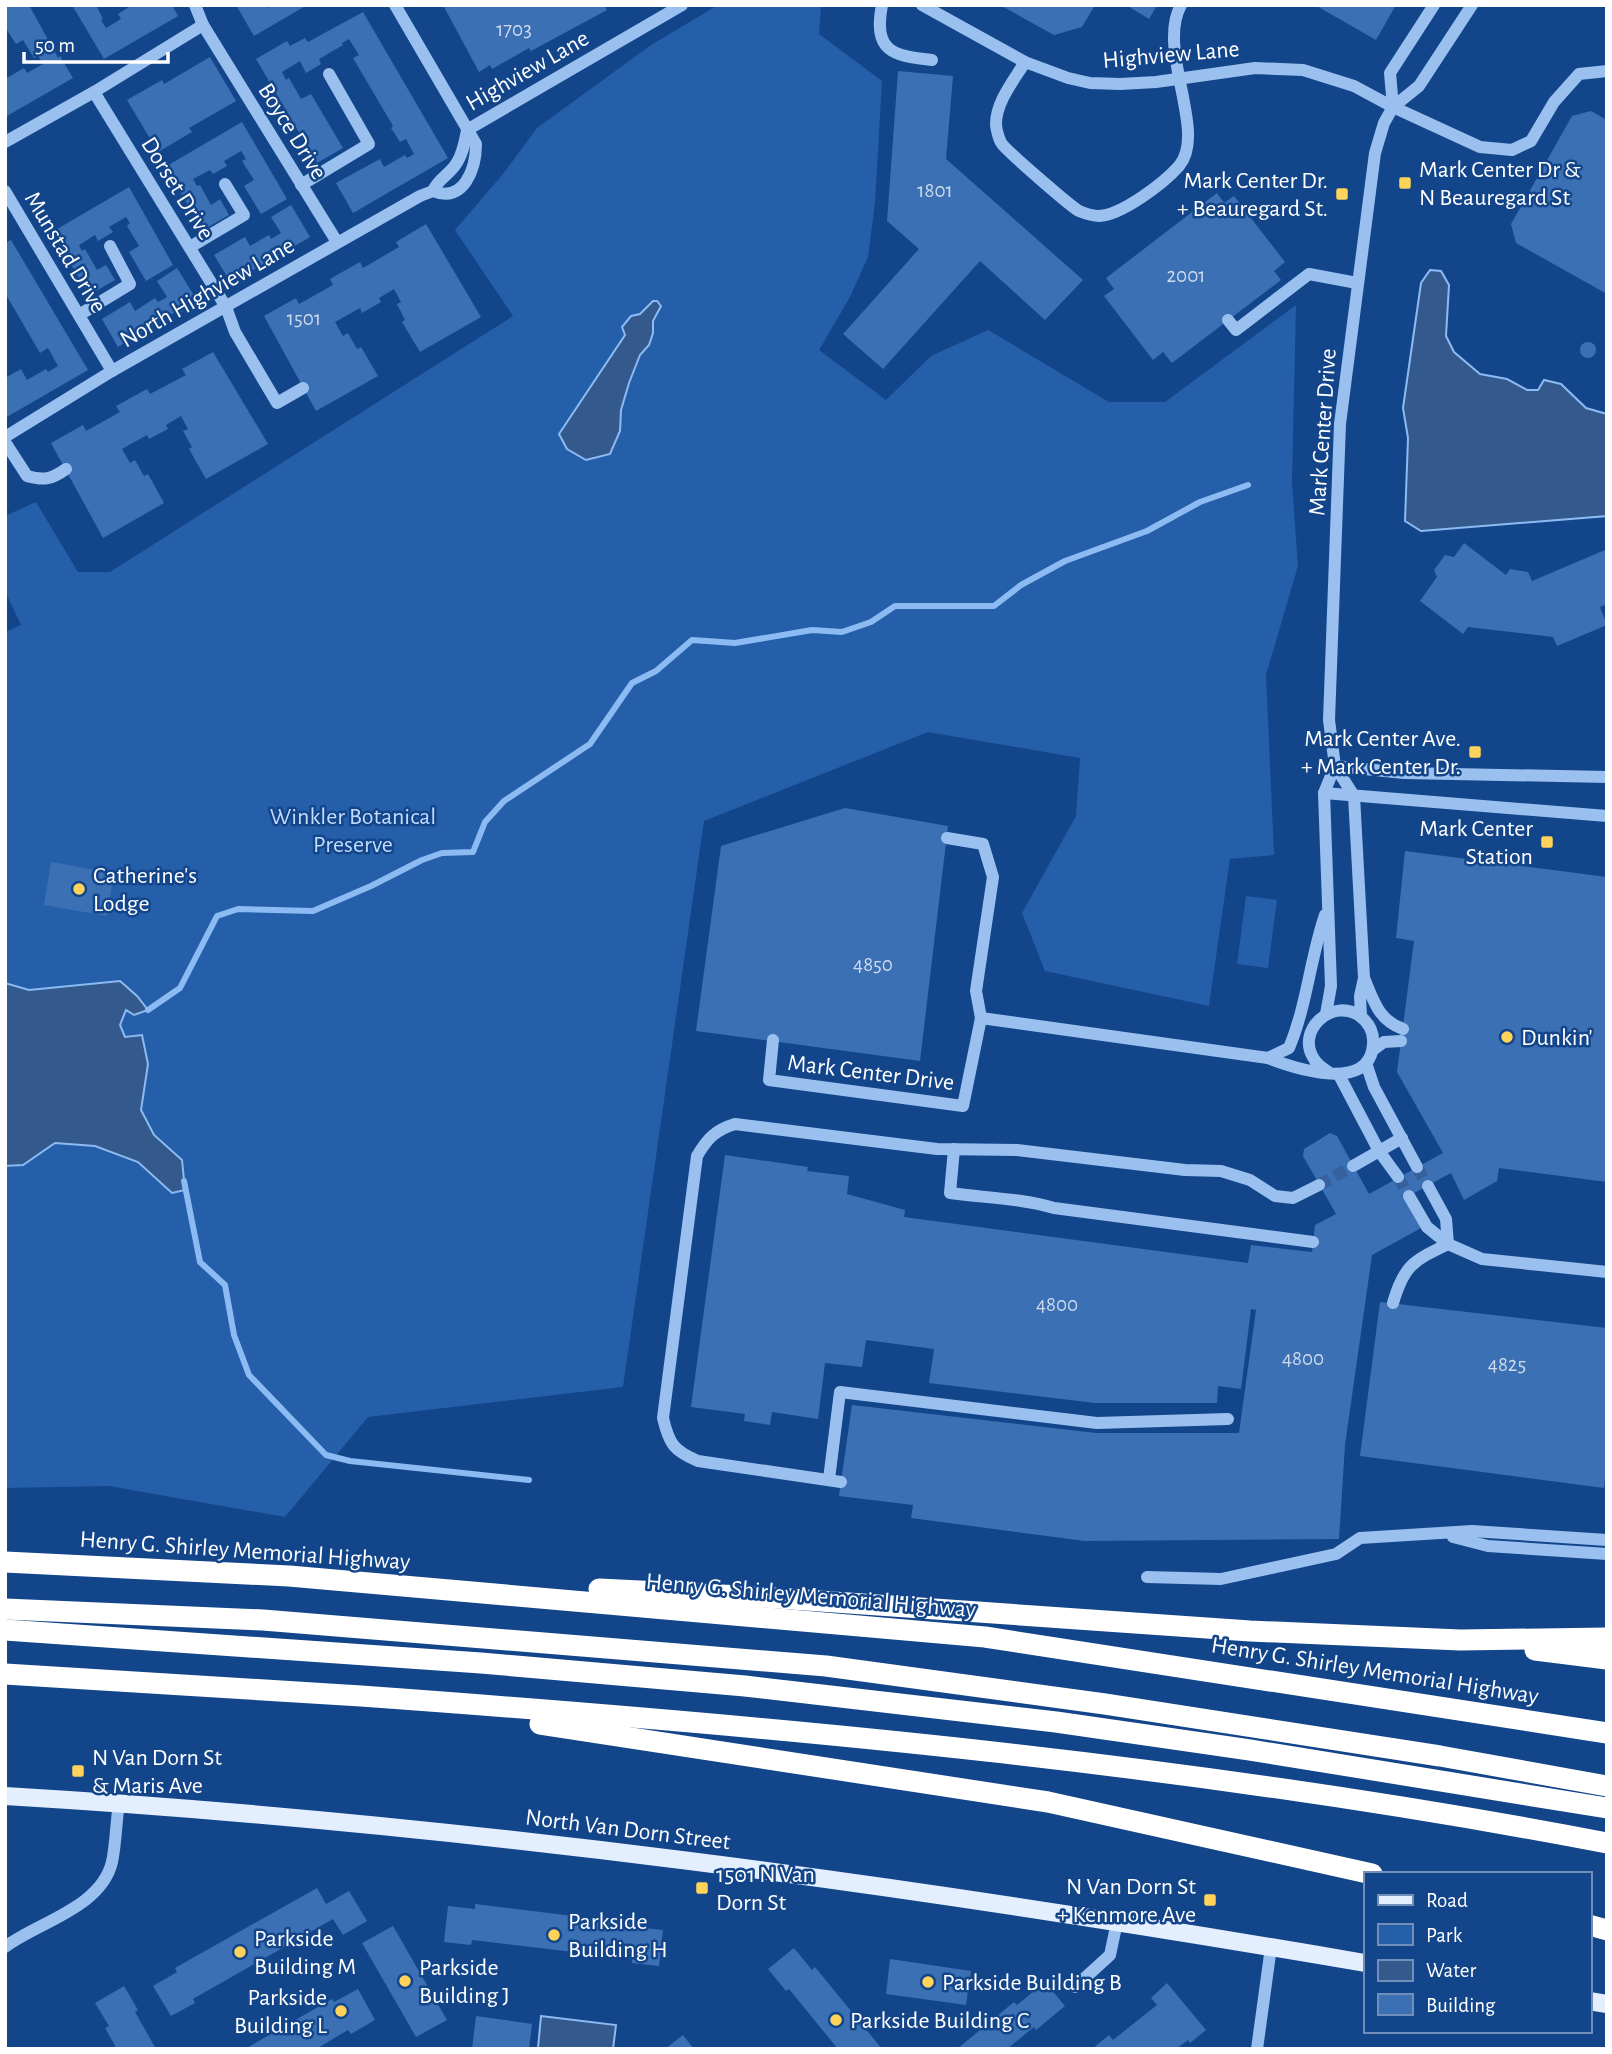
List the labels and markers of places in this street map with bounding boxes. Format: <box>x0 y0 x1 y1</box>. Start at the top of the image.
place label: Mark Center Dr & N Beauregard St <box>1419 158 1581 210</box>
place label: Mark Center Dr. + Beauregard St. <box>1177 169 1328 221</box>
marker: Mark Center Dr & N Beauregard St <box>1397 175 1413 191</box>
marker: Mark Center Dr. + Beauregard St. <box>1334 186 1350 202</box>
place label: Mark Center Ave. + Mark Center Dr. <box>1301 727 1461 779</box>
marker: Mark Center Ave. + Mark Center Dr. <box>1467 744 1483 760</box>
place label: Mark Center Station <box>1419 817 1533 869</box>
marker: Mark Center Station <box>1539 834 1555 850</box>
place label: Catherine's Lodge <box>93 864 197 916</box>
marker: Catherine's Lodge <box>71 881 87 897</box>
place label: Dunkin' <box>1521 1026 1592 1050</box>
marker: Dunkin' <box>1499 1029 1515 1045</box>
place label: N Van Dorn St & Maris Ave <box>92 1746 222 1798</box>
marker: N Van Dorn St & Maris Ave <box>70 1763 86 1779</box>
place label: 1501 N Van Dorn St <box>716 1863 815 1915</box>
place label: N Van Dorn St + Kenmore Ave <box>1057 1875 1196 1927</box>
marker: 1501 N Van Dorn St <box>694 1880 710 1896</box>
marker: N Van Dorn St + Kenmore Ave <box>1202 1892 1218 1908</box>
place label: Parkside Building H <box>568 1910 668 1962</box>
place label: Parkside Building M <box>254 1927 356 1979</box>
marker: Parkside Building H <box>546 1927 562 1943</box>
marker: Parkside Building M <box>232 1944 248 1960</box>
place label: Parkside Building J <box>419 1956 510 2008</box>
place label: Parkside Building B <box>942 1971 1122 1995</box>
marker: Parkside Building J <box>397 1973 413 1989</box>
marker: Parkside Building B <box>920 1974 936 1990</box>
place label: Parkside Building L <box>234 1986 327 2038</box>
marker: Parkside Building L <box>333 2003 349 2019</box>
place label: Parkside Building C <box>850 2009 1029 2033</box>
marker: Parkside Building C <box>828 2012 844 2028</box>

